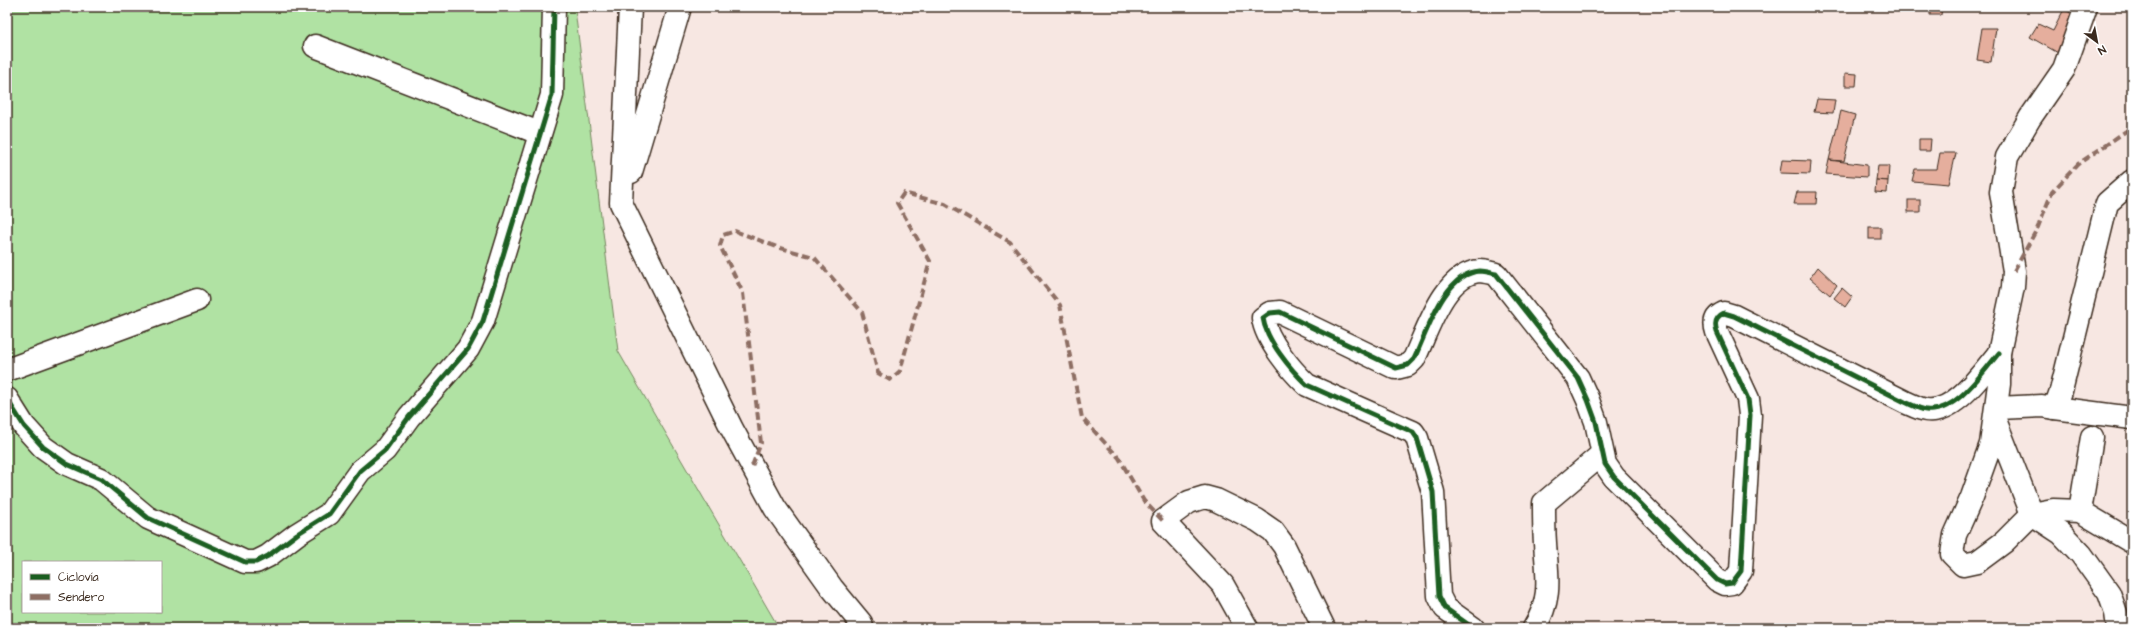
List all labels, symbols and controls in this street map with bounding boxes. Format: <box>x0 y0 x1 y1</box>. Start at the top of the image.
north arrow <box>2077 22 2117 62</box>
text: N <box>2095 42 2109 58</box>
legend <box>22 561 162 613</box>
text: Ciclovía <box>58 569 99 586</box>
text: Sendero <box>58 589 104 606</box>

